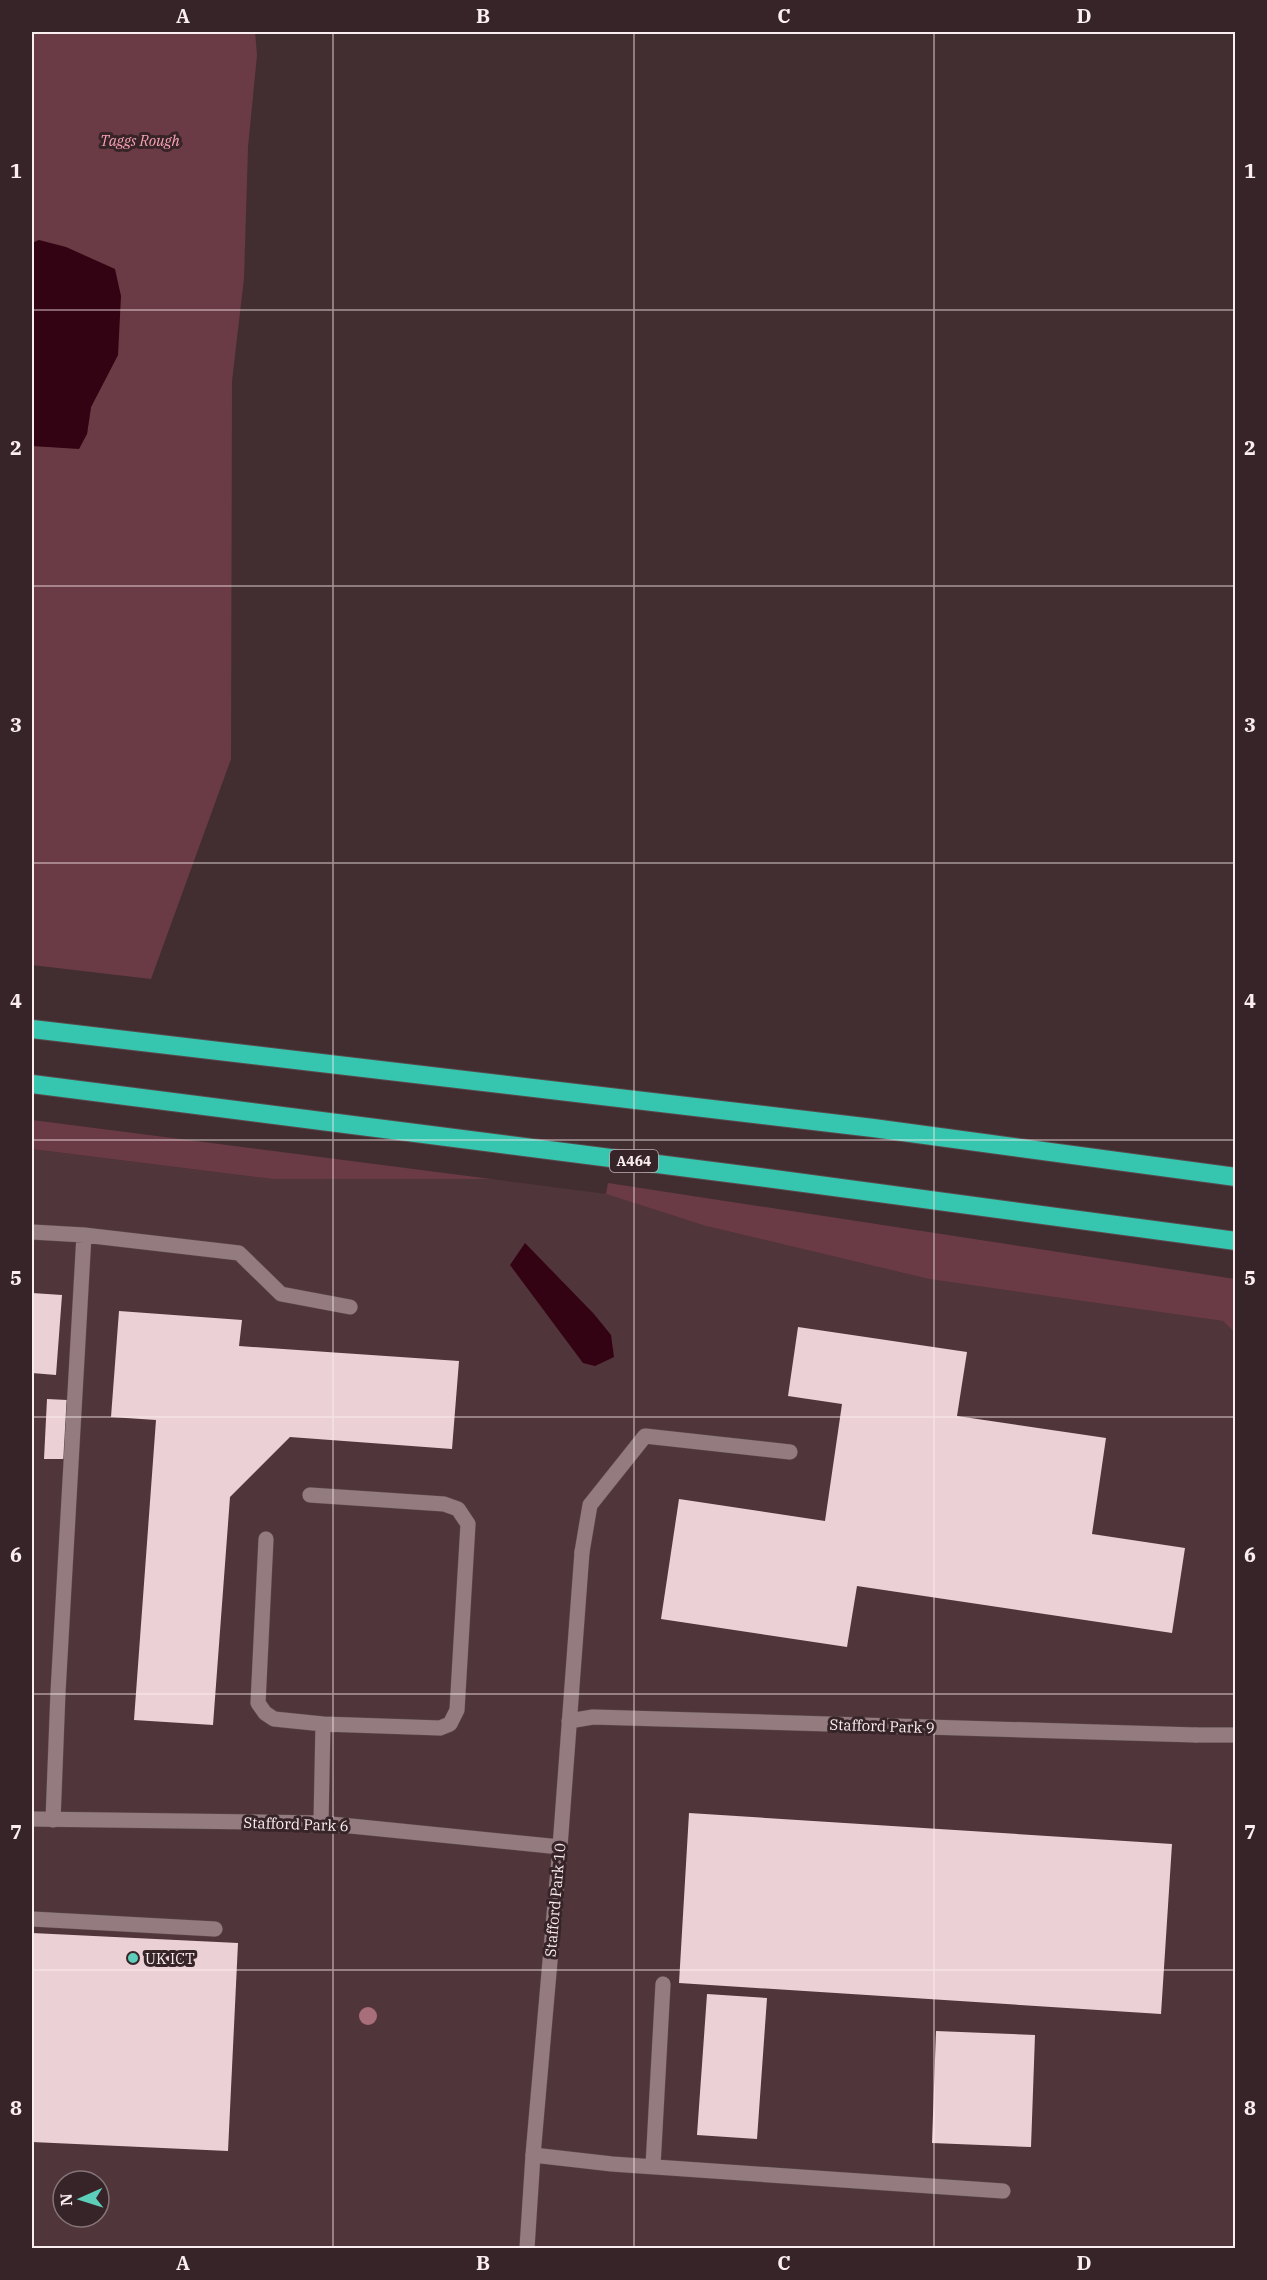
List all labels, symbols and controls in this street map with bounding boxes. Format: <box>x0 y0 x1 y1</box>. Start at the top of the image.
text: A <box>176 2 190 29</box>
text: B <box>476 2 490 29</box>
text: C <box>777 2 791 29</box>
text: D <box>1076 2 1092 29</box>
park label: Taggs Rough <box>100 131 181 150</box>
text: 1 <box>10 157 22 184</box>
text: 1 <box>1244 157 1256 184</box>
text: 2 <box>10 434 22 461</box>
text: 2 <box>1244 434 1256 461</box>
text: 3 <box>10 711 22 738</box>
text: 3 <box>1244 711 1256 738</box>
text: 4 <box>10 987 22 1014</box>
text: 4 <box>1244 987 1256 1014</box>
road number: A464 <box>610 1150 658 1172</box>
text: 5 <box>10 1264 22 1291</box>
text: 5 <box>1244 1264 1256 1291</box>
text: 6 <box>10 1541 22 1568</box>
text: 6 <box>1244 1541 1256 1568</box>
street label: Stafford Park 9 <box>829 1715 935 1737</box>
street label: Stafford Park 6 <box>243 1813 349 1835</box>
text: 7 <box>10 1818 22 1845</box>
text: 7 <box>1244 1818 1256 1845</box>
street label: Stafford Park 10 <box>541 1842 569 1958</box>
place label: UK ICT <box>145 1949 195 1968</box>
marker: UK ICT <box>126 1951 140 1965</box>
text: 8 <box>10 2094 22 2121</box>
text: 8 <box>1244 2094 1256 2121</box>
north arrow <box>51 2169 111 2229</box>
text: N <box>56 2193 76 2207</box>
text: A <box>176 2249 190 2276</box>
text: B <box>476 2249 490 2276</box>
text: C <box>777 2249 791 2276</box>
text: D <box>1076 2249 1092 2276</box>

